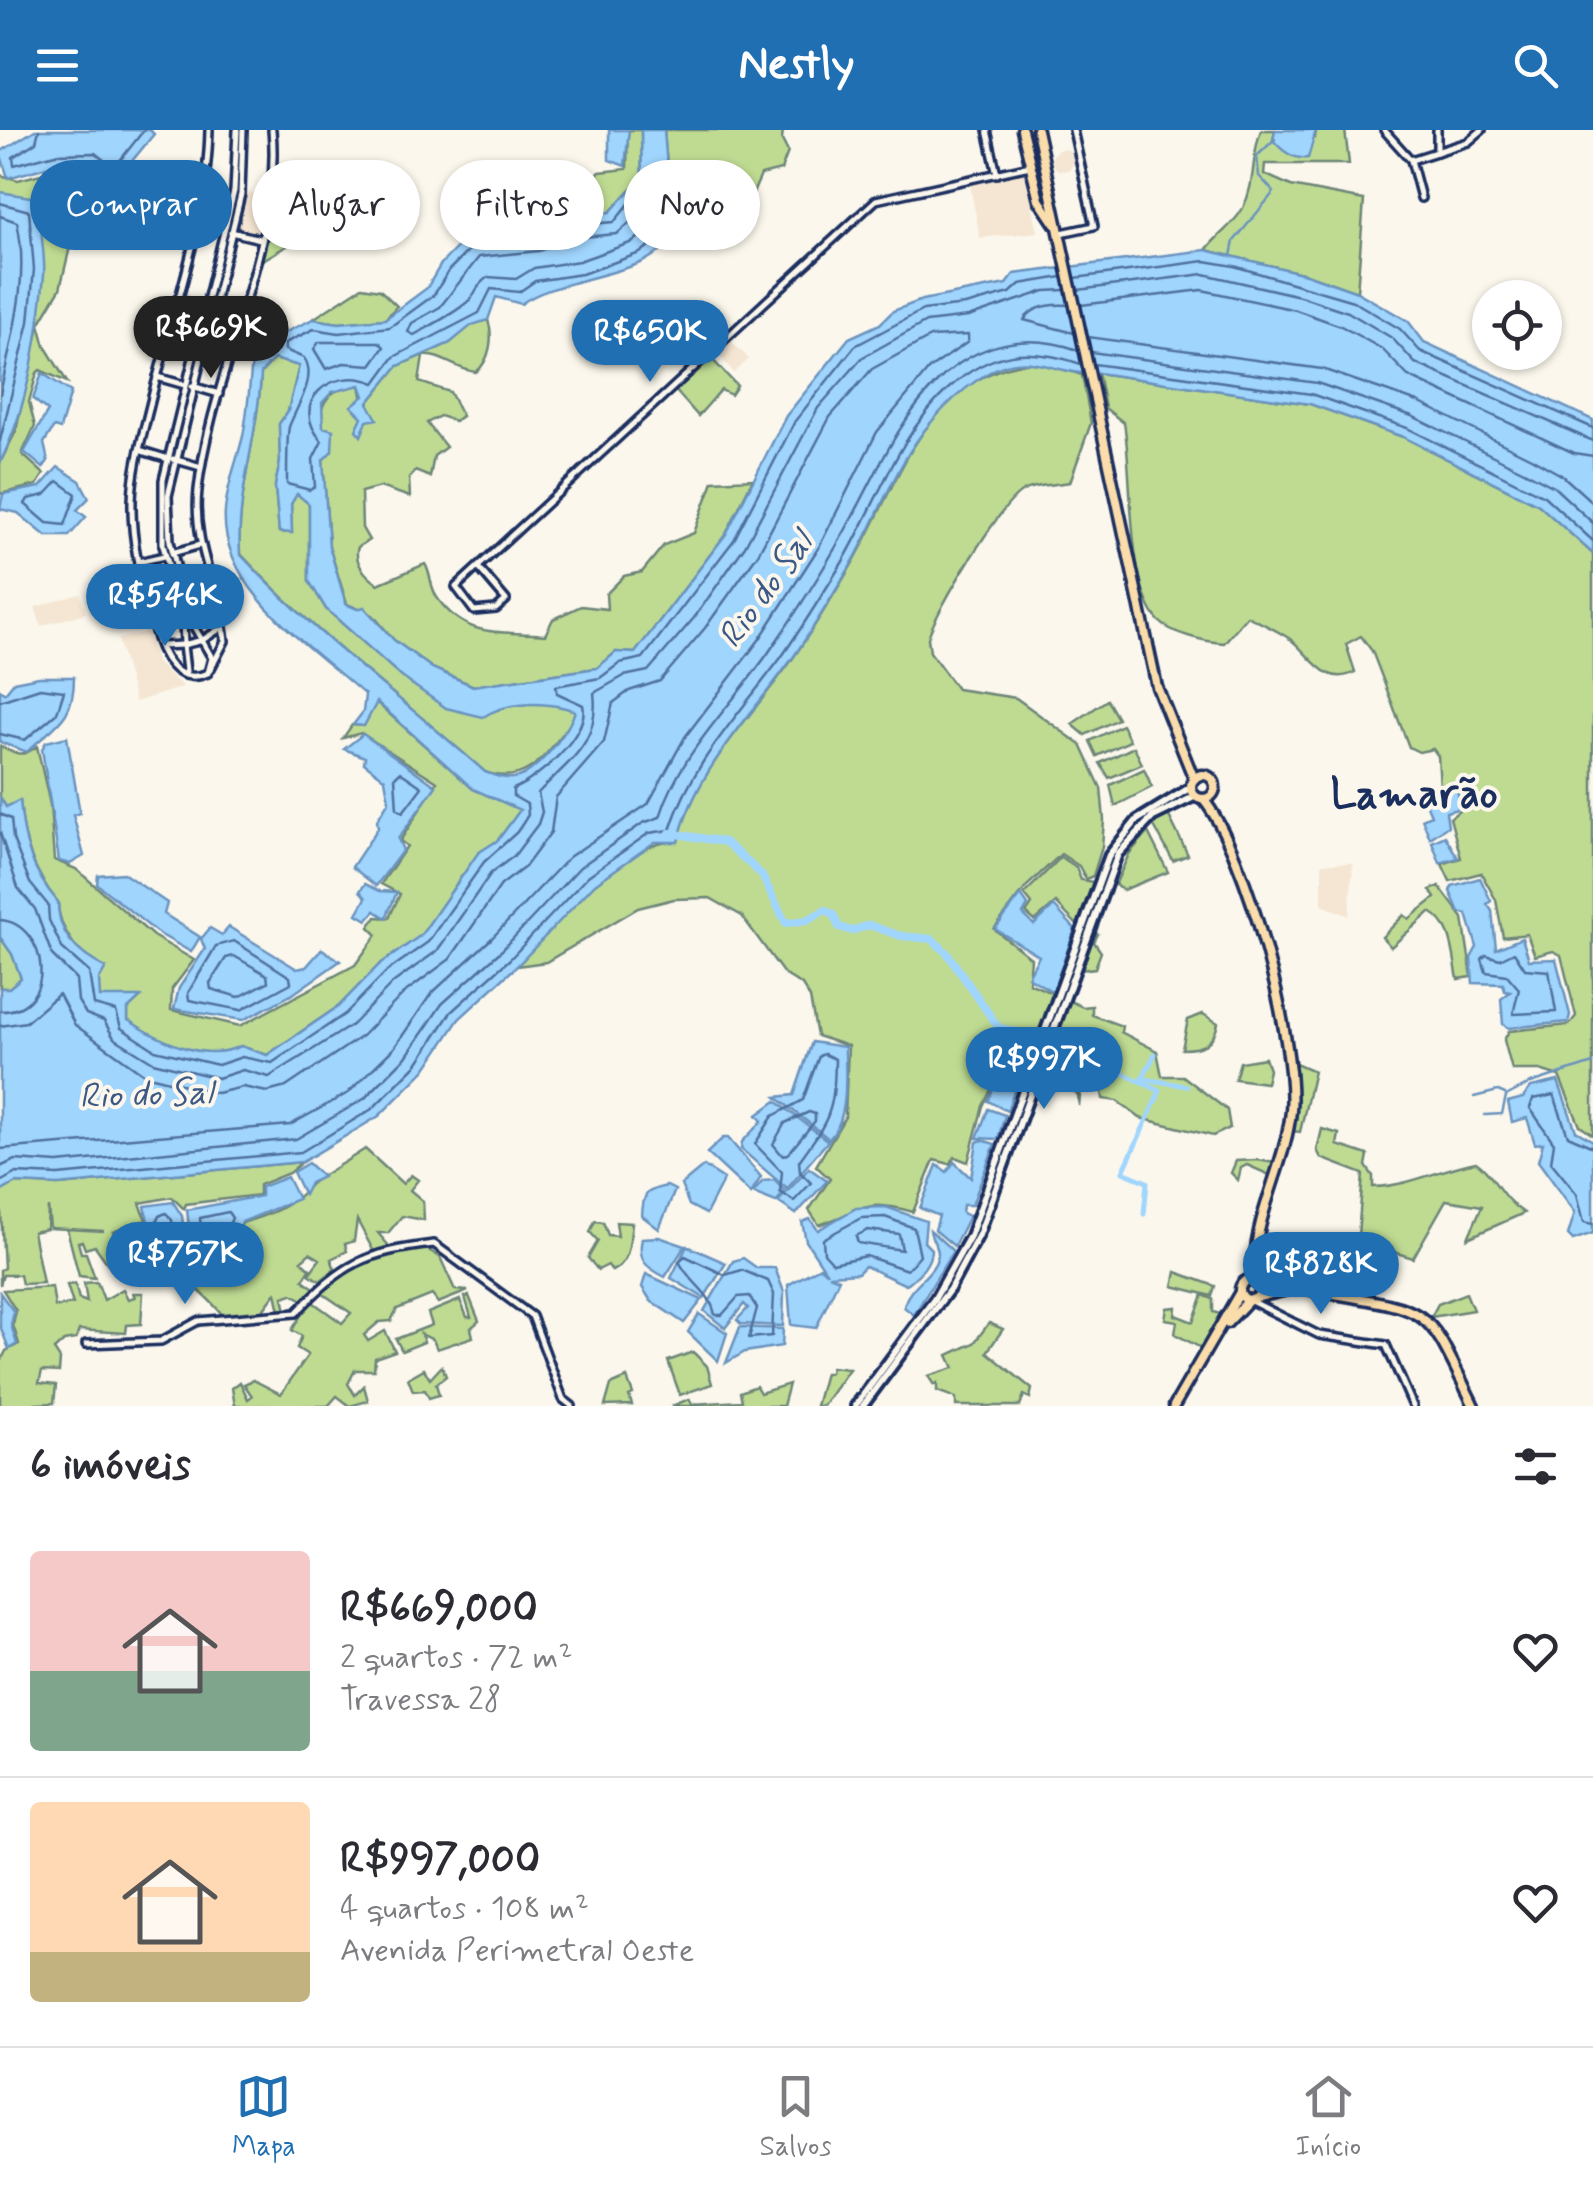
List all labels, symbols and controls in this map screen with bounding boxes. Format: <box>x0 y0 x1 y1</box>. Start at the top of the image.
text: Nestly <box>738 36 855 95</box>
icon: menu <box>30 38 85 93</box>
icon: search <box>1508 38 1563 93</box>
chip: Comprar <box>30 160 232 250</box>
chip: Alugar <box>252 160 420 250</box>
chip: Filtros <box>440 160 604 250</box>
chip: Novo <box>624 160 760 250</box>
map controls <box>1472 280 1562 370</box>
button: locate <box>1472 280 1562 370</box>
pin: R$669K <box>130 296 292 381</box>
pin: R$650K <box>569 300 731 385</box>
text: R$669K <box>156 307 266 349</box>
text: R$650K <box>594 311 706 353</box>
water label: Rio do Sal <box>708 518 827 658</box>
pin: R$546K <box>84 564 246 649</box>
text: R$546K <box>108 575 222 617</box>
district label: Lamarão <box>1330 768 1498 823</box>
pin: R$997K <box>963 1027 1125 1112</box>
text: R$997K <box>988 1038 1100 1080</box>
water label: Rio do Sal <box>78 1070 219 1120</box>
pin: R$757K <box>104 1222 266 1307</box>
pin: R$828K <box>1240 1232 1402 1317</box>
text: R$757K <box>128 1233 242 1275</box>
text: R$828K <box>1265 1243 1377 1285</box>
text: 6 imóveis <box>30 1439 191 1494</box>
icon: filters <box>1508 1439 1563 1494</box>
text: R$669,000 <box>340 1582 538 1637</box>
icon: home <box>110 1591 230 1711</box>
icon: heart <box>1508 1624 1563 1679</box>
text: 2 quartos · 72 m² <box>340 1637 572 1679</box>
text: Travessa 28 <box>340 1679 501 1721</box>
text: R$997,000 <box>340 1833 540 1888</box>
icon: home <box>110 1842 230 1962</box>
icon: heart <box>1508 1875 1563 1930</box>
text: 4 quartos · 108 m² <box>340 1888 589 1930</box>
text: Avenida Perimetral Oeste <box>340 1930 694 1972</box>
tab: Mapa <box>232 2069 296 2166</box>
tab: Salvos <box>759 2069 832 2166</box>
tab: Início <box>1295 2069 1361 2166</box>

